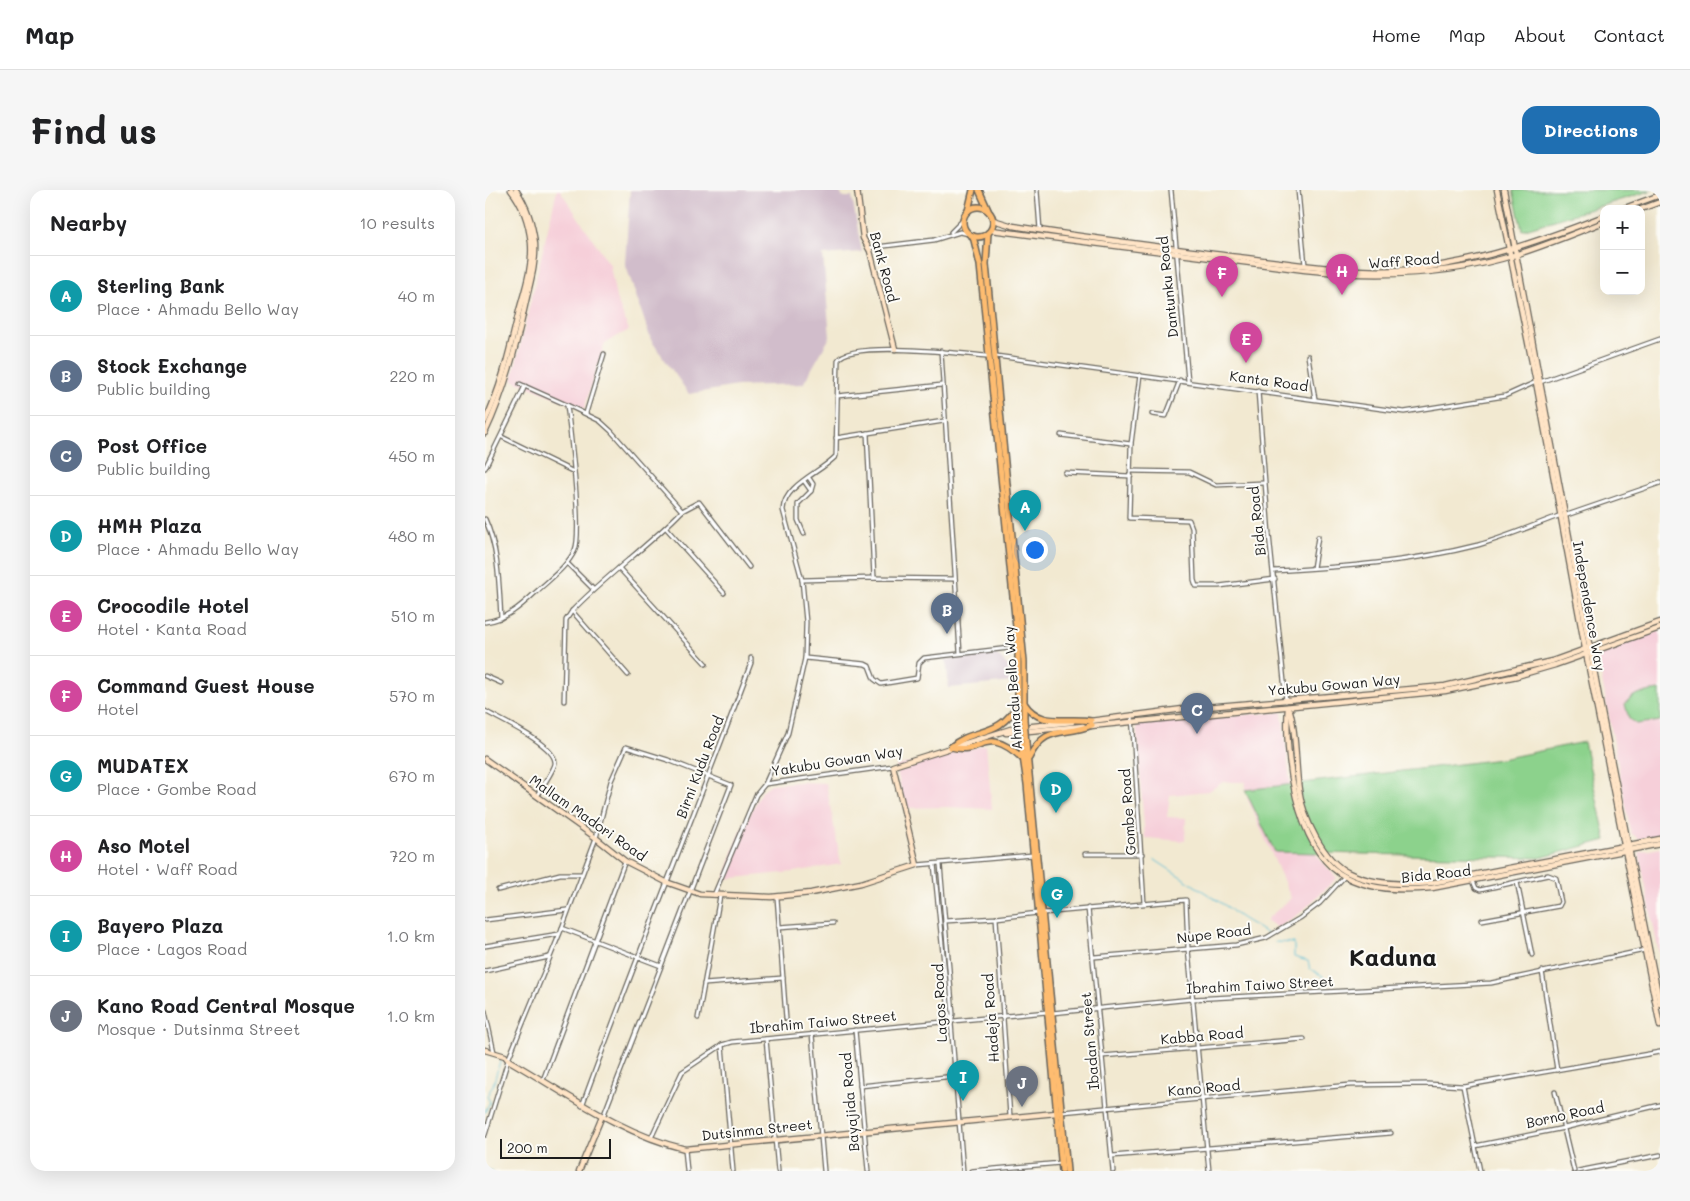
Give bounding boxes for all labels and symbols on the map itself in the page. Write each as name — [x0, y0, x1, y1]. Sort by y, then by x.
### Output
street label: Bank Road — [866, 230, 903, 304]
street label: Dantunku Road — [1153, 235, 1182, 339]
street label: Waff Road — [1368, 249, 1440, 272]
pin: H — [1326, 254, 1358, 295]
pin: F — [1206, 256, 1238, 297]
pin: E — [1230, 322, 1262, 363]
street label: Kanta Road — [1229, 366, 1310, 395]
street label: Bida Road — [1243, 485, 1270, 557]
pin: A — [1009, 490, 1041, 531]
your location — [1022, 537, 1048, 563]
street label: Independence Way — [1569, 540, 1610, 672]
pin: B — [931, 593, 963, 634]
street label: Ahmadu Bello Way — [999, 626, 1026, 751]
street label: Yakubu Gowan Way — [1267, 669, 1401, 700]
pin: C — [1181, 693, 1213, 734]
street label: Birni Kudu Road — [671, 713, 728, 821]
street label: Yakubu Gowan Way — [770, 741, 904, 780]
street label: Gombe Road — [1115, 768, 1140, 856]
street label: Mallam Madori Road — [526, 770, 651, 865]
pin: D — [1040, 772, 1072, 813]
street label: Bida Road — [1400, 860, 1472, 887]
pin: G — [1041, 877, 1073, 918]
street label: Nupe Road — [1176, 920, 1252, 947]
district label: Kaduna — [1349, 941, 1437, 972]
street label: Lagos Road — [928, 963, 951, 1043]
street label: Ibrahim Taiwo Street — [1186, 971, 1334, 998]
street label: Hadeja Road — [978, 973, 1003, 1063]
street label: Ibadan Street — [1076, 991, 1103, 1091]
street label: Ibrahim Taiwo Street — [749, 1006, 897, 1037]
street label: Kabba Road — [1160, 1022, 1244, 1049]
street label: Bayajida Road — [836, 1052, 863, 1152]
pin: I — [947, 1060, 979, 1101]
pin: J — [1006, 1066, 1038, 1107]
street label: Kano Road — [1167, 1075, 1241, 1100]
street label: Borno Road — [1524, 1097, 1606, 1132]
street label: Dutsinma Street — [701, 1114, 813, 1145]
scale bar — [500, 1136, 611, 1159]

